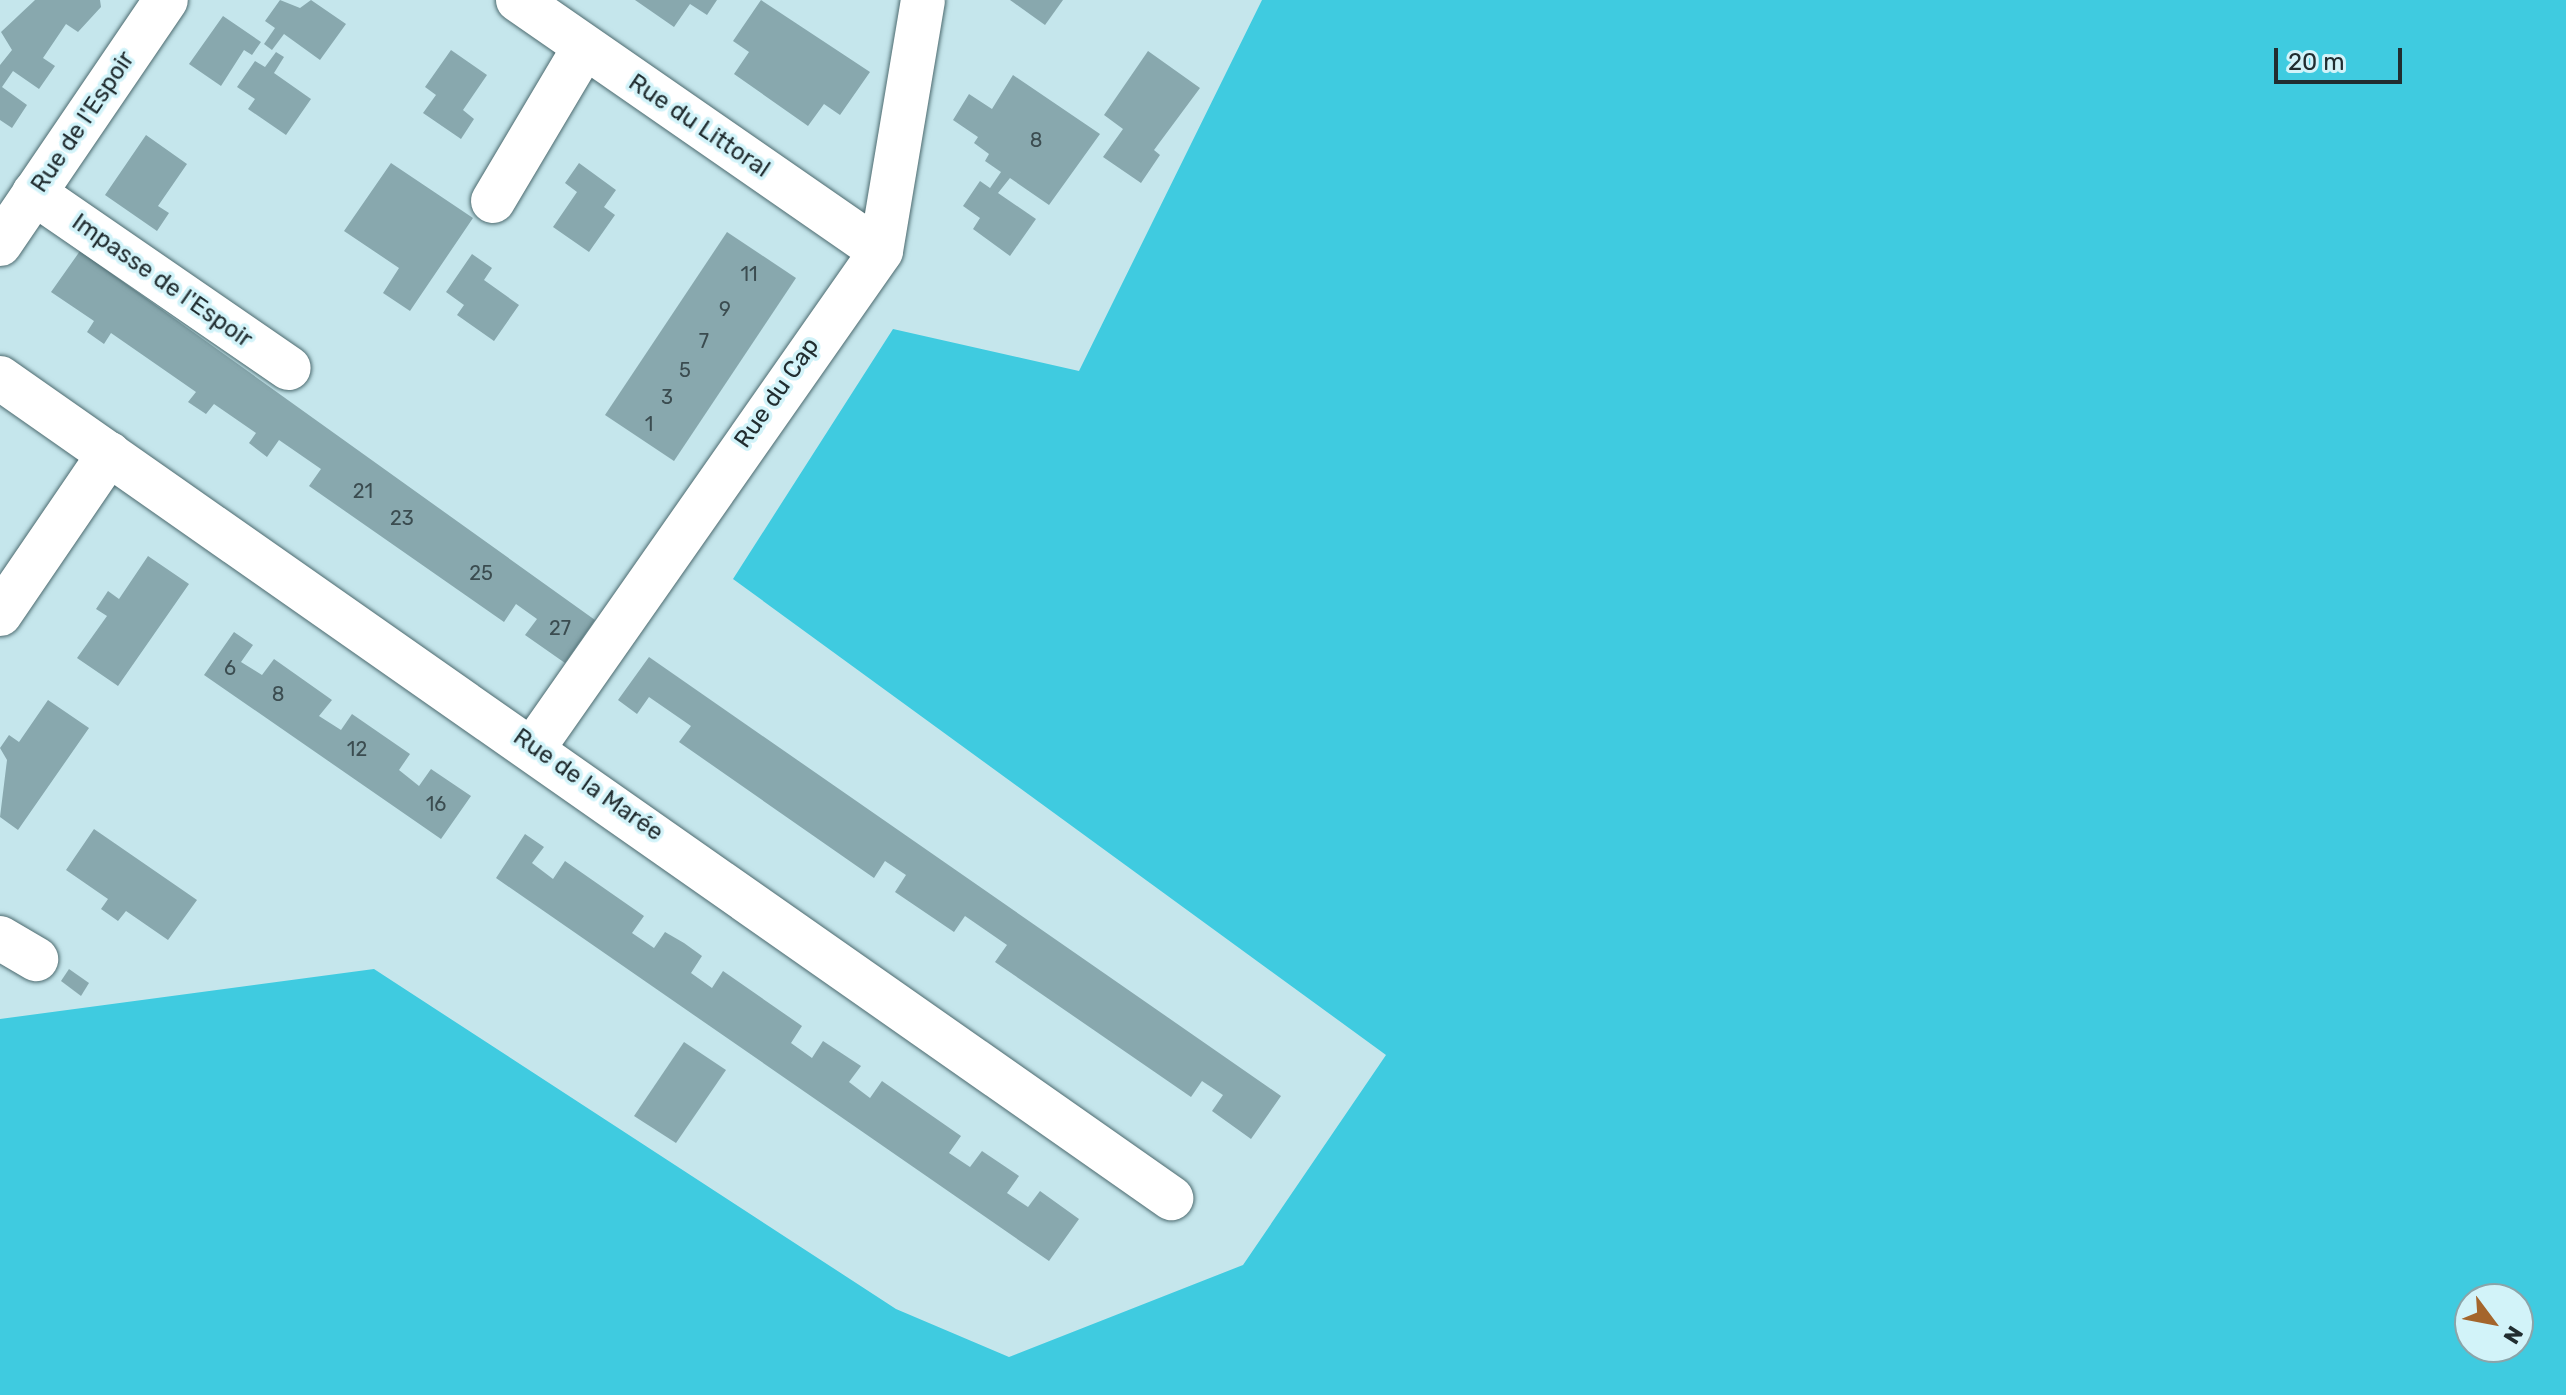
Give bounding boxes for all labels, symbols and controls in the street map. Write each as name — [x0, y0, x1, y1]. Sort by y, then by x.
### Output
scale bar — [2278, 32, 2406, 82]
street label: Rue de l'Espoir — [25, 46, 141, 198]
text: 20 m — [2288, 48, 2345, 76]
street label: Rue du Littoral — [623, 68, 775, 184]
house number: 8 — [1030, 128, 1042, 152]
street label: Impasse de l'Espoir — [66, 208, 258, 354]
house number: 11 — [740, 262, 758, 286]
house number: 9 — [719, 297, 731, 321]
house number: 7 — [699, 329, 709, 353]
street label: Rue du Cap — [729, 332, 825, 454]
house number: 5 — [679, 358, 691, 382]
house number: 3 — [661, 385, 673, 409]
house number: 1 — [645, 412, 653, 436]
house number: 21 — [353, 479, 373, 503]
house number: 23 — [390, 506, 414, 530]
house number: 25 — [469, 561, 493, 585]
house number: 27 — [549, 616, 571, 640]
house number: 6 — [224, 656, 236, 680]
house number: 8 — [272, 682, 284, 706]
street label: Rue de la Marée — [508, 723, 668, 847]
house number: 12 — [347, 737, 367, 761]
house number: 16 — [426, 792, 446, 816]
north arrow — [2454, 1283, 2534, 1363]
text: N — [2497, 1321, 2529, 1349]

